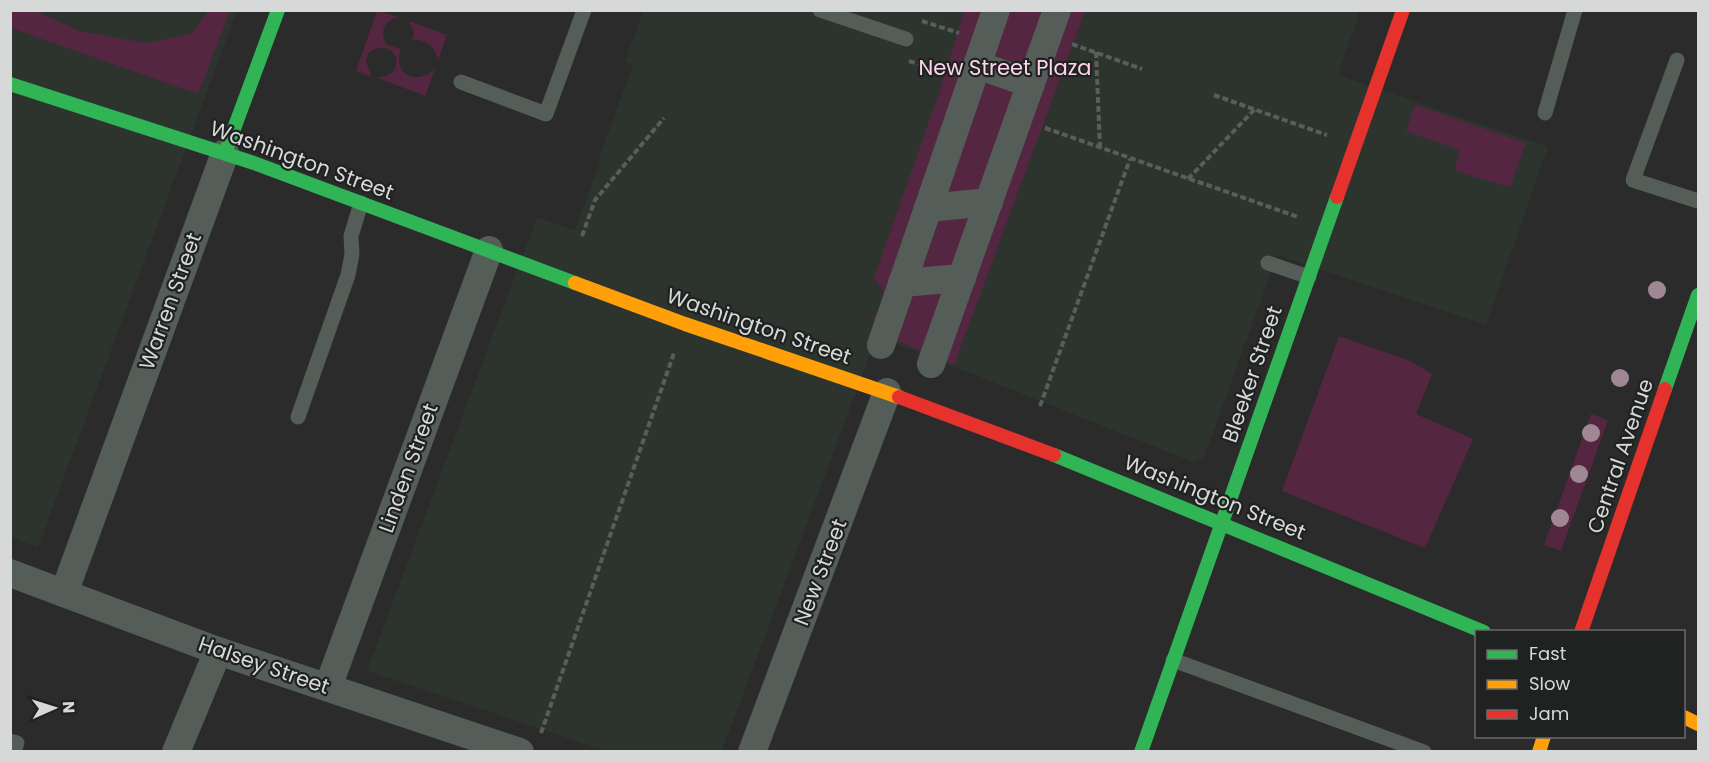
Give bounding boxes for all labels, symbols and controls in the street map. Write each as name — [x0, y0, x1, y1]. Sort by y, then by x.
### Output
park label: New Street Plaza — [919, 53, 1091, 82]
street label: Washington Street — [206, 113, 398, 207]
street label: Warren Street — [132, 228, 208, 374]
street label: Washington Street — [663, 281, 855, 371]
street label: Bleeker Street — [1215, 302, 1289, 446]
street label: Central Avenue — [1580, 375, 1660, 537]
street label: Linden Street — [371, 399, 445, 537]
street label: Washington Street — [1120, 447, 1310, 547]
street label: New Street — [786, 514, 854, 630]
street label: Halsey Street — [195, 629, 333, 701]
legend — [1475, 630, 1685, 738]
text: Fast — [1529, 641, 1566, 666]
text: Slow — [1529, 671, 1571, 696]
north arrow — [24, 678, 84, 738]
text: N — [57, 701, 80, 714]
text: Jam — [1529, 701, 1569, 726]

